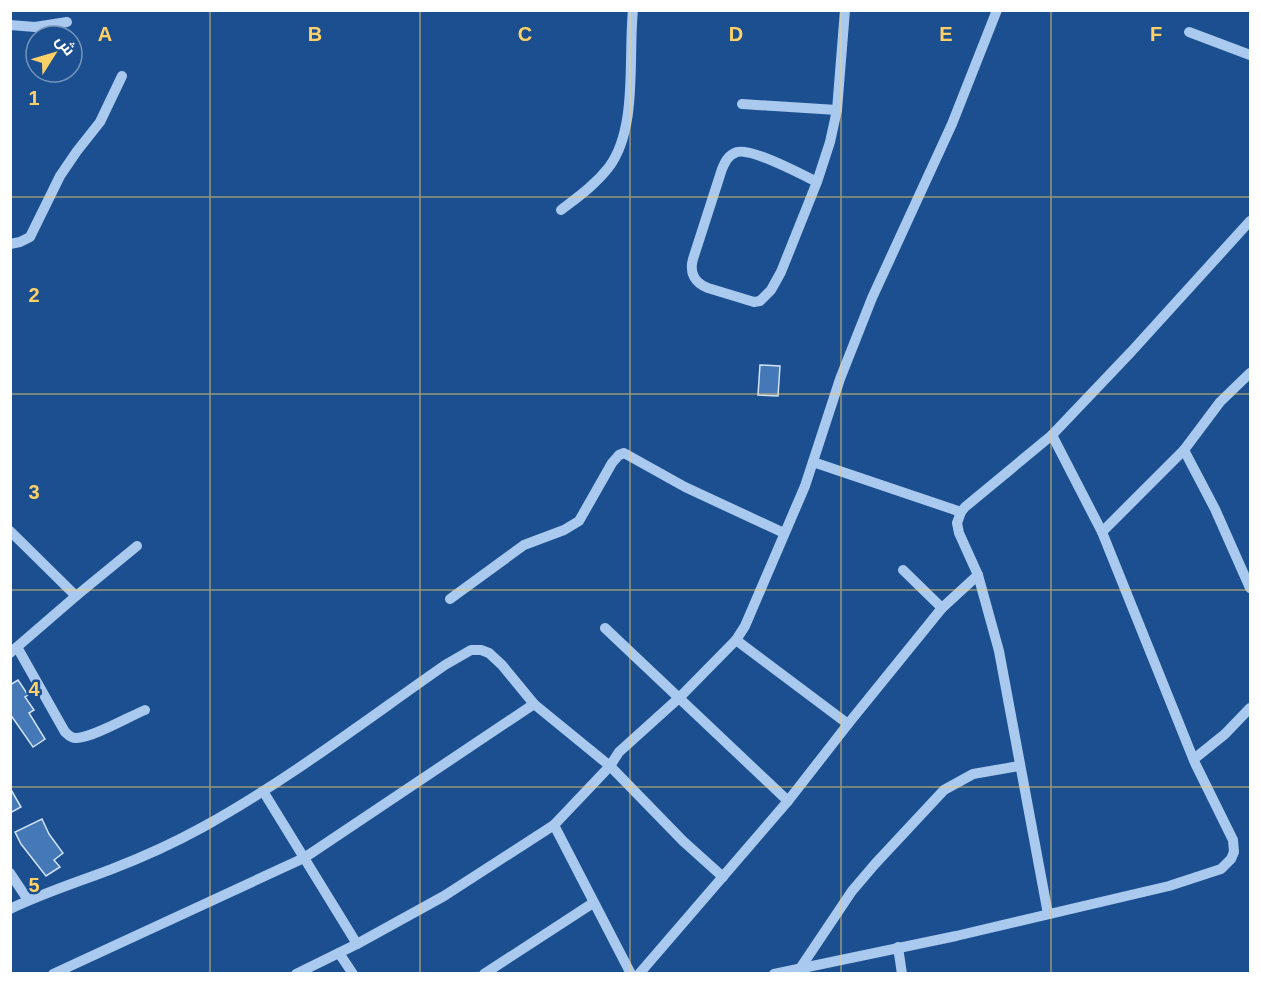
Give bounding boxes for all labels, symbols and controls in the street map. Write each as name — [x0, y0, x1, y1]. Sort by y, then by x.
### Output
text: A — [98, 23, 112, 45]
text: B — [308, 23, 322, 45]
text: C — [518, 23, 532, 45]
text: D — [729, 23, 743, 45]
text: E — [939, 23, 953, 45]
text: F — [1150, 23, 1162, 45]
north arrow — [24, 24, 84, 84]
text: ش — [52, 32, 79, 59]
text: 1 — [28, 87, 40, 109]
text: 2 — [28, 284, 40, 306]
text: 3 — [28, 481, 40, 503]
text: 4 — [28, 678, 40, 700]
text: 5 — [28, 874, 40, 896]

